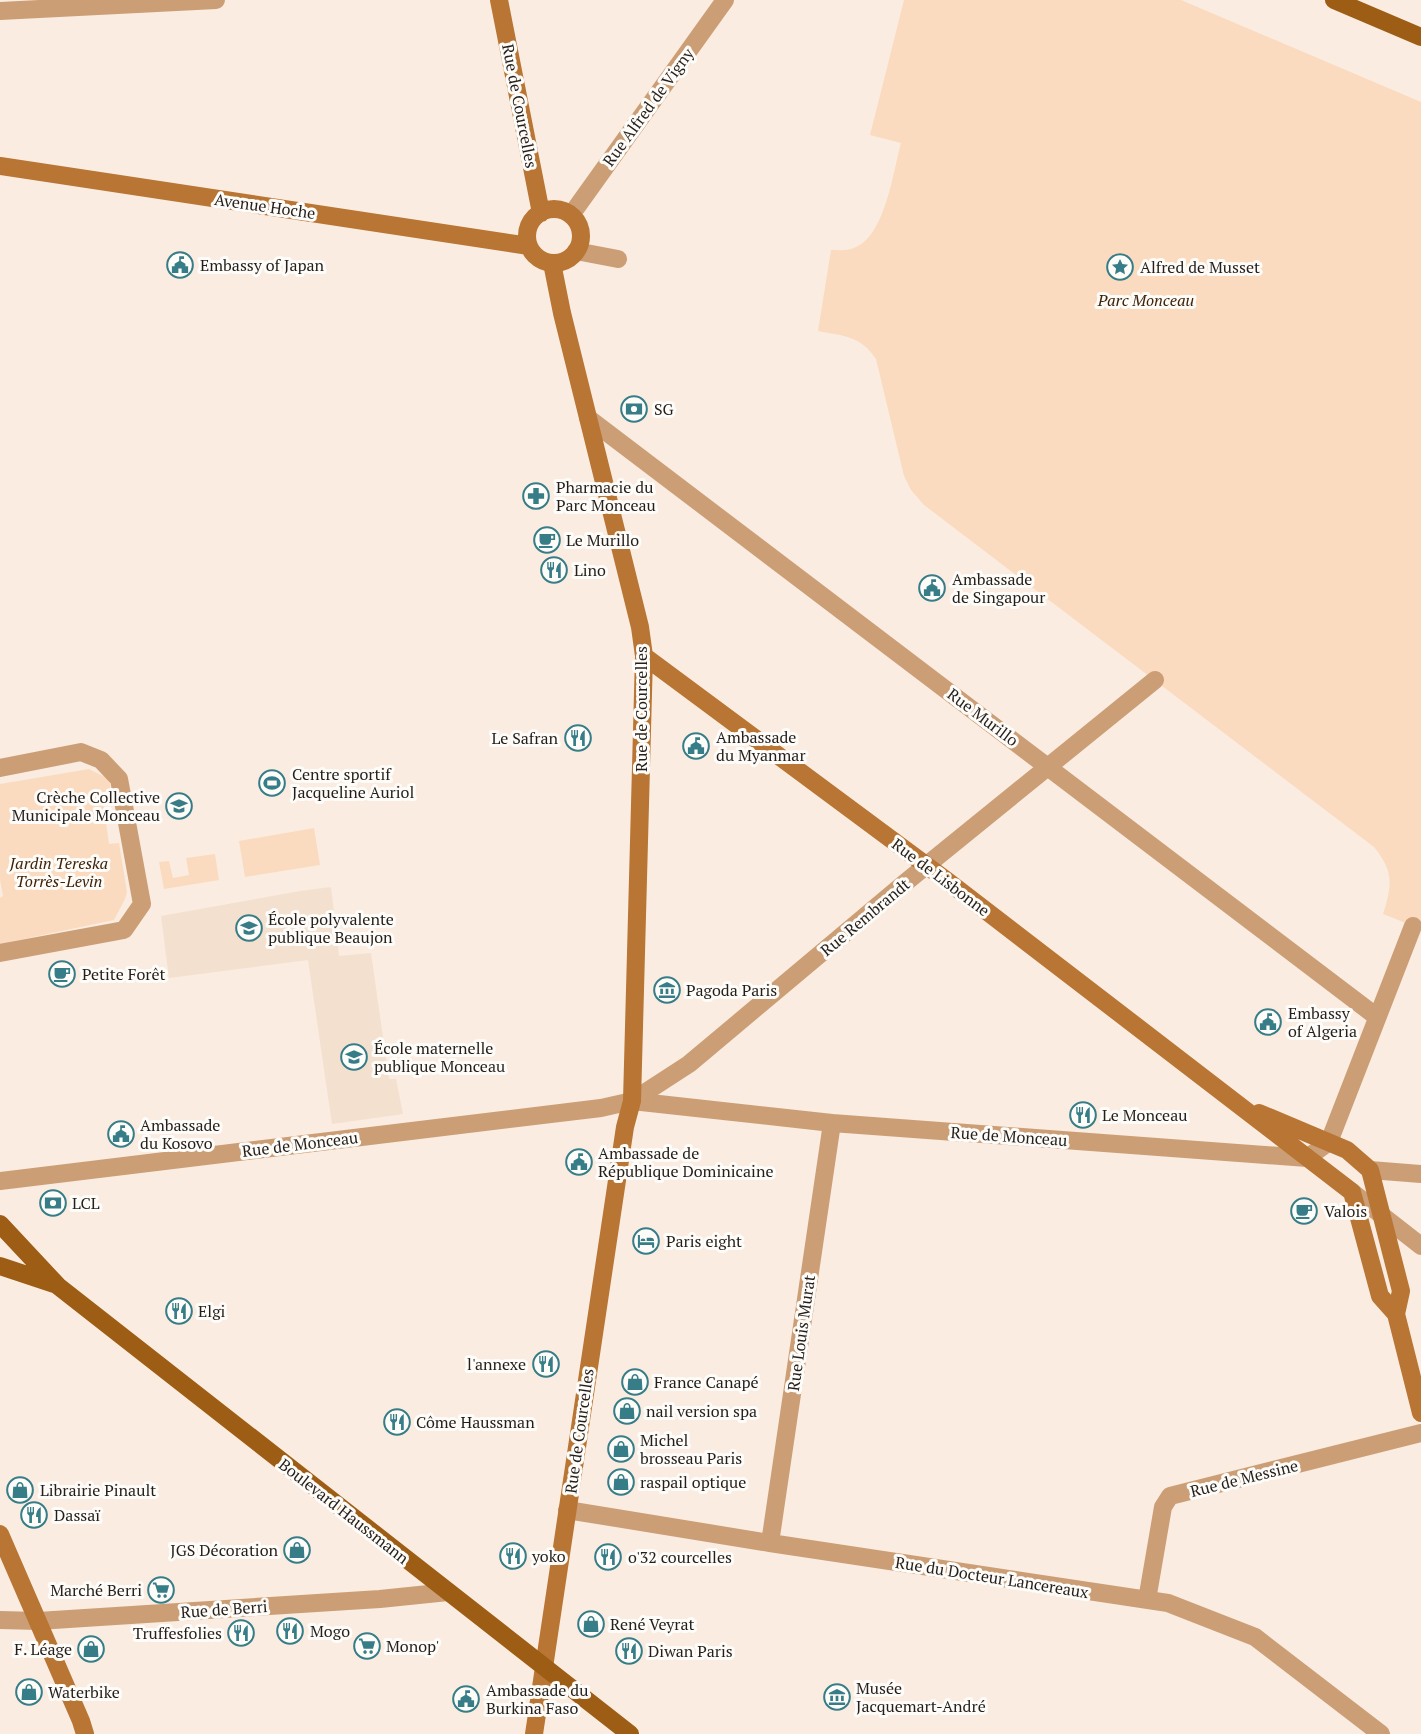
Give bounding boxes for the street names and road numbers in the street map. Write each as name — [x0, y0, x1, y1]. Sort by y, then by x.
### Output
street label: Rue de Courcelles — [497, 42, 543, 170]
street label: Rue Alfred de Vigny — [598, 43, 699, 171]
street label: Avenue Hoche — [213, 188, 317, 224]
street label: Rue de Courcelles — [630, 646, 652, 772]
street label: Rue Murillo — [943, 683, 1023, 751]
street label: Rue de Lisbonne — [888, 833, 994, 921]
street label: Rue Rembrandt — [816, 873, 914, 961]
street label: Rue de Monceau — [950, 1121, 1068, 1151]
street label: Rue de Monceau — [241, 1126, 359, 1162]
street label: Rue Louis Murat — [782, 1273, 820, 1392]
street label: Rue de Courcelles — [559, 1367, 599, 1495]
street label: Boulevard Haussmann — [274, 1453, 414, 1569]
street label: Rue de Messine — [1188, 1454, 1300, 1502]
street label: Rue du Docteur Lancereaux — [894, 1551, 1091, 1603]
street label: Rue de Berri — [180, 1595, 268, 1623]

